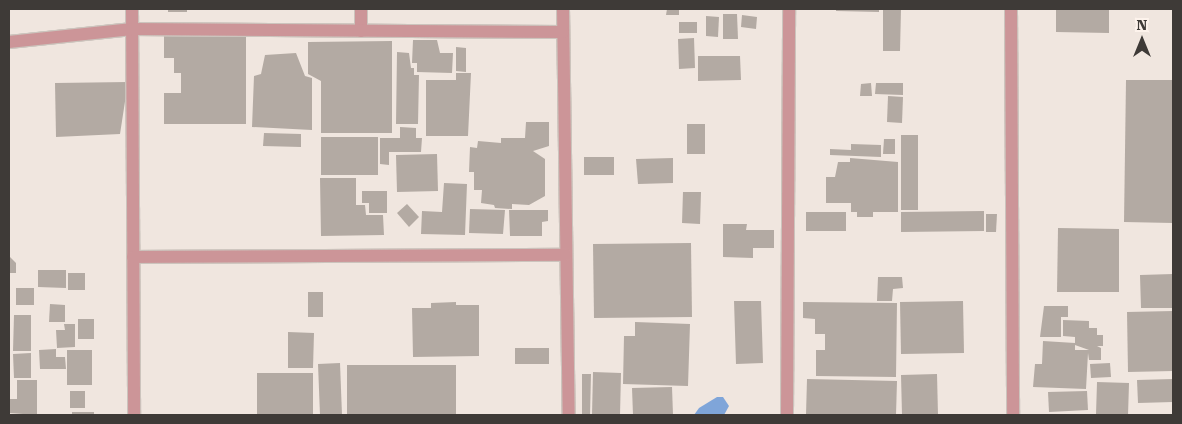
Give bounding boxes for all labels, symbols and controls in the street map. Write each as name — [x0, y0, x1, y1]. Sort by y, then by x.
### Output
north arrow — [1117, 15, 1167, 65]
text: N — [1137, 17, 1147, 33]

